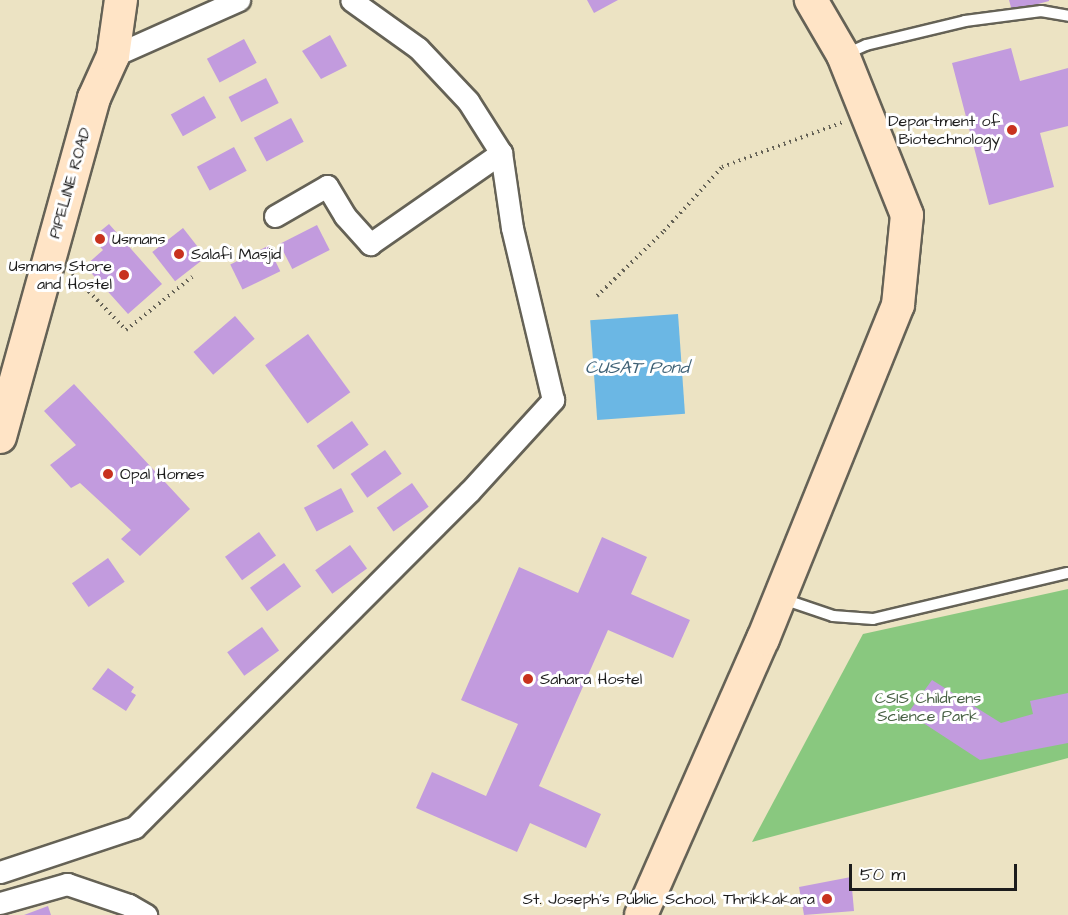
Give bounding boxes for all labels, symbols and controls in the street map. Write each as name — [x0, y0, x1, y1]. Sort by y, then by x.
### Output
place label: Department of Biotechnology — [888, 111, 1000, 149]
marker: Department of Biotechnology — [1005, 123, 1019, 137]
street label: PIPELINE ROAD — [45, 125, 95, 241]
place label: Usmans — [112, 229, 166, 249]
marker: Usmans — [93, 232, 107, 246]
place label: Salafi Masjid — [191, 244, 281, 264]
marker: Salafi Masjid — [172, 247, 186, 261]
place label: Usmans Store and Hostel — [9, 256, 112, 294]
marker: Usmans Store and Hostel — [117, 268, 131, 282]
water label: CUSAT Pond — [585, 357, 689, 379]
place label: Opal Homes — [120, 464, 205, 484]
marker: Opal Homes — [101, 467, 115, 481]
place label: Sahara Hostel — [540, 669, 642, 689]
marker: Sahara Hostel — [521, 672, 535, 686]
park label: CSIS Childrens Science Park — [875, 688, 981, 726]
scale bar — [852, 852, 1020, 890]
text: 50 m — [860, 862, 905, 887]
place label: St. Joseph's Public School, Thrikkakara — [523, 889, 815, 909]
marker: St. Joseph's Public School, Thrikkakara — [820, 892, 834, 906]

